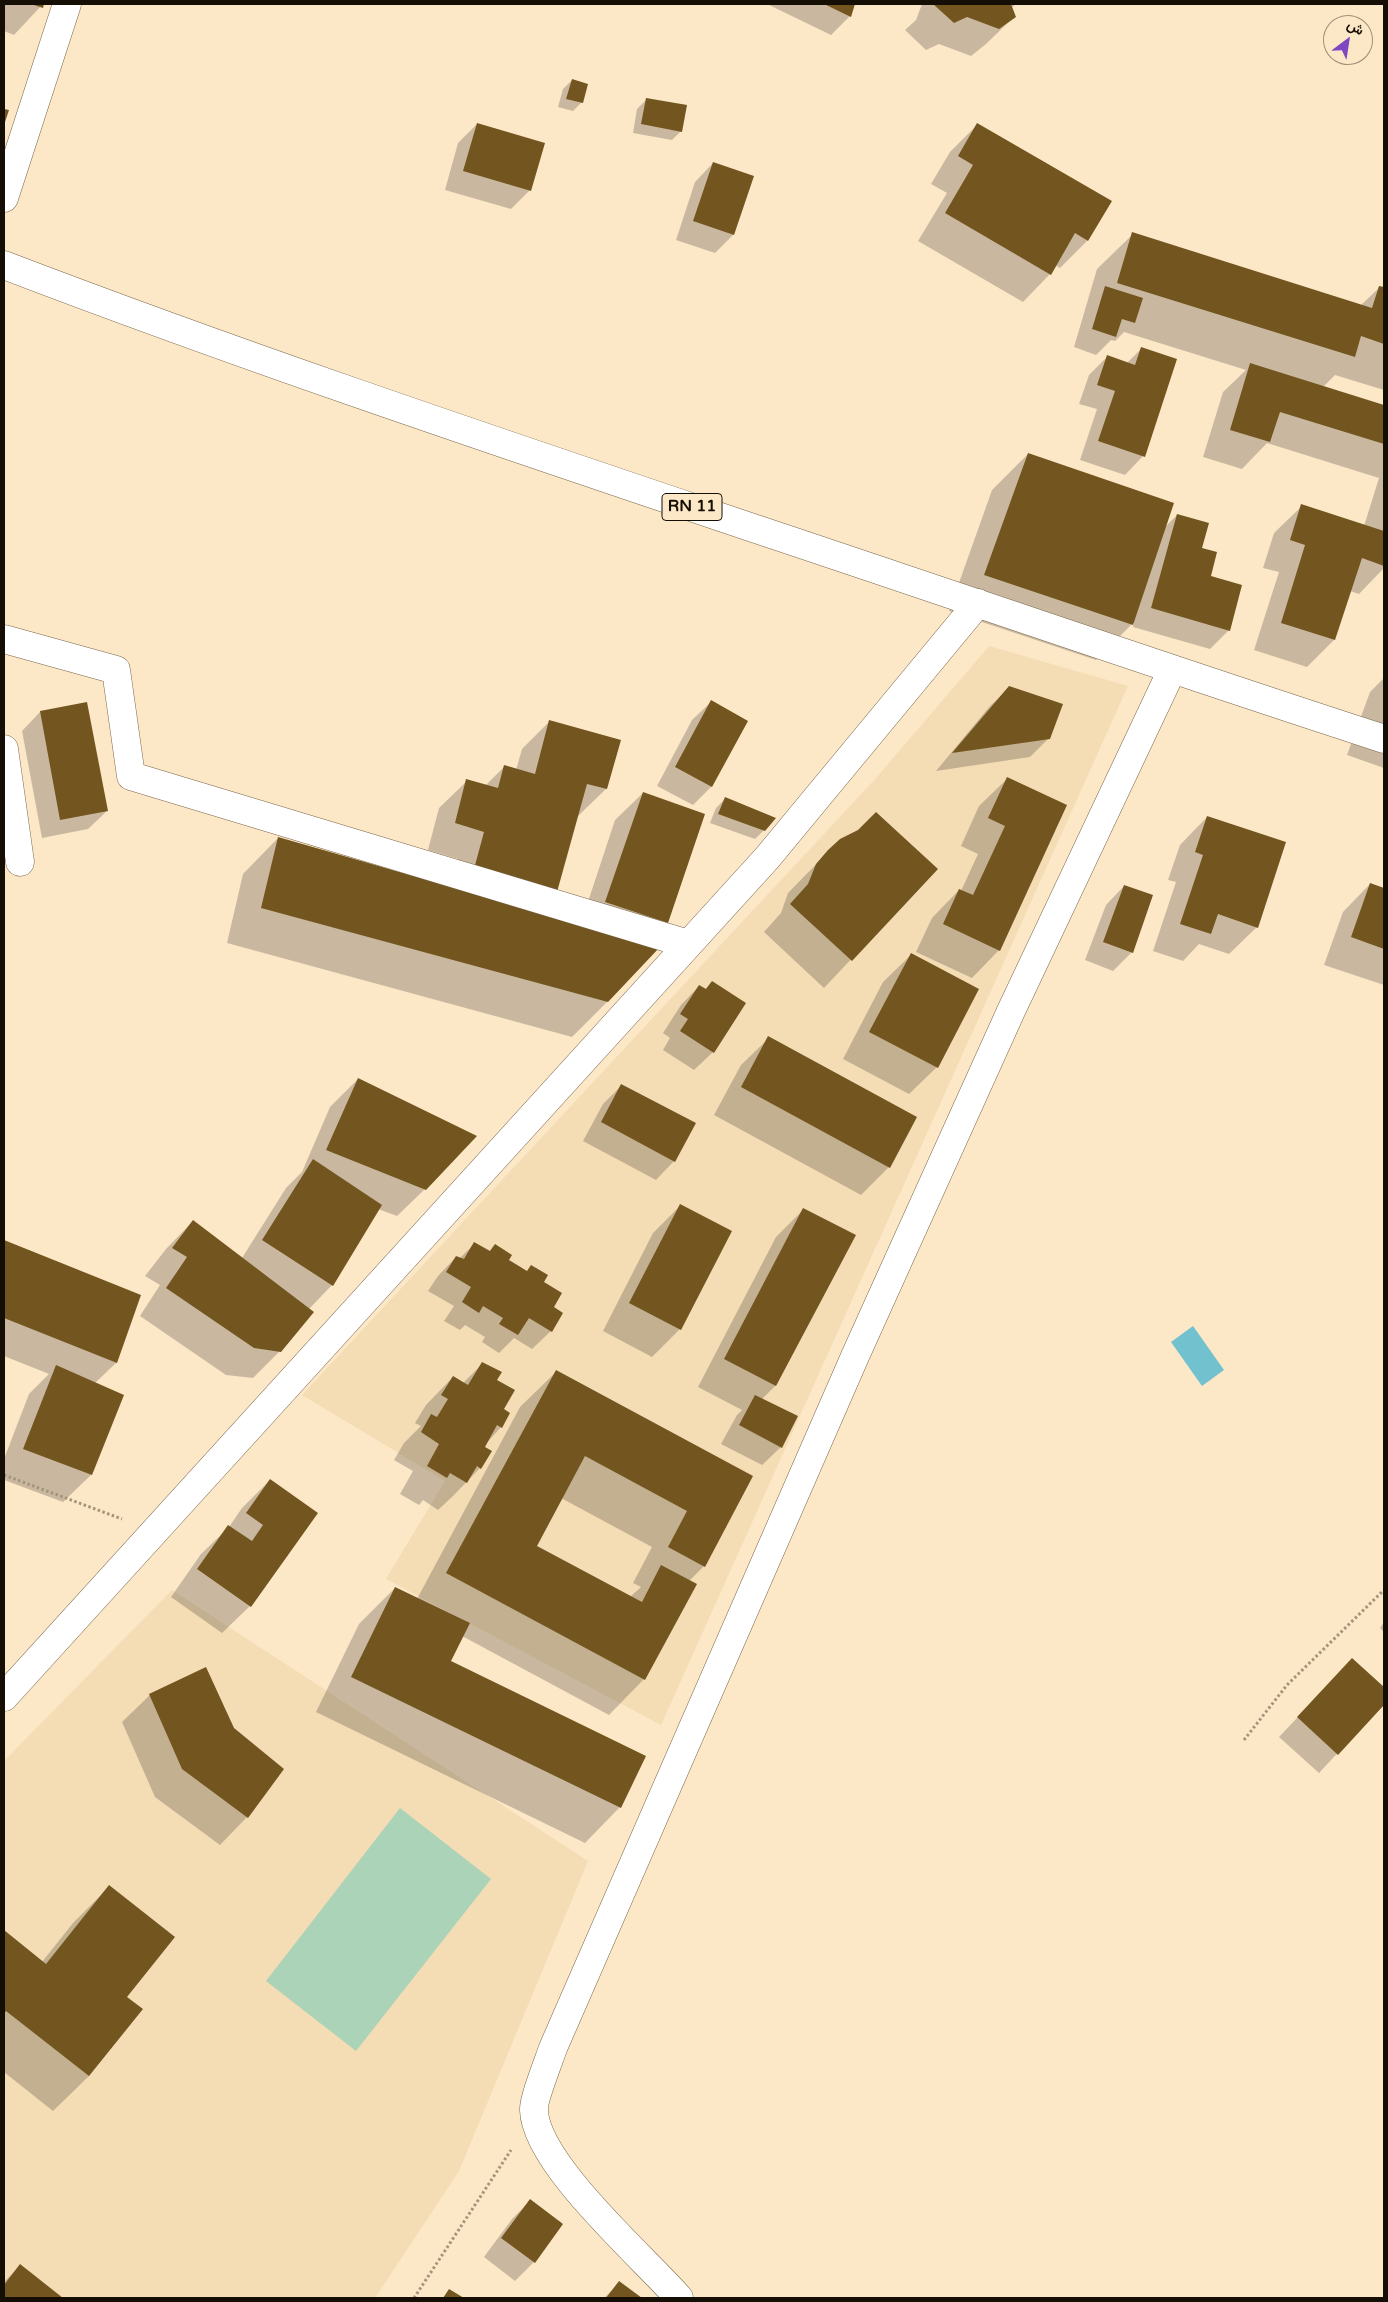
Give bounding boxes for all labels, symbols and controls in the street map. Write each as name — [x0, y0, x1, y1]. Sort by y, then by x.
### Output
north arrow — [1323, 15, 1373, 65]
text: ش — [1344, 16, 1367, 39]
road number: RN 11 — [662, 494, 722, 520]

